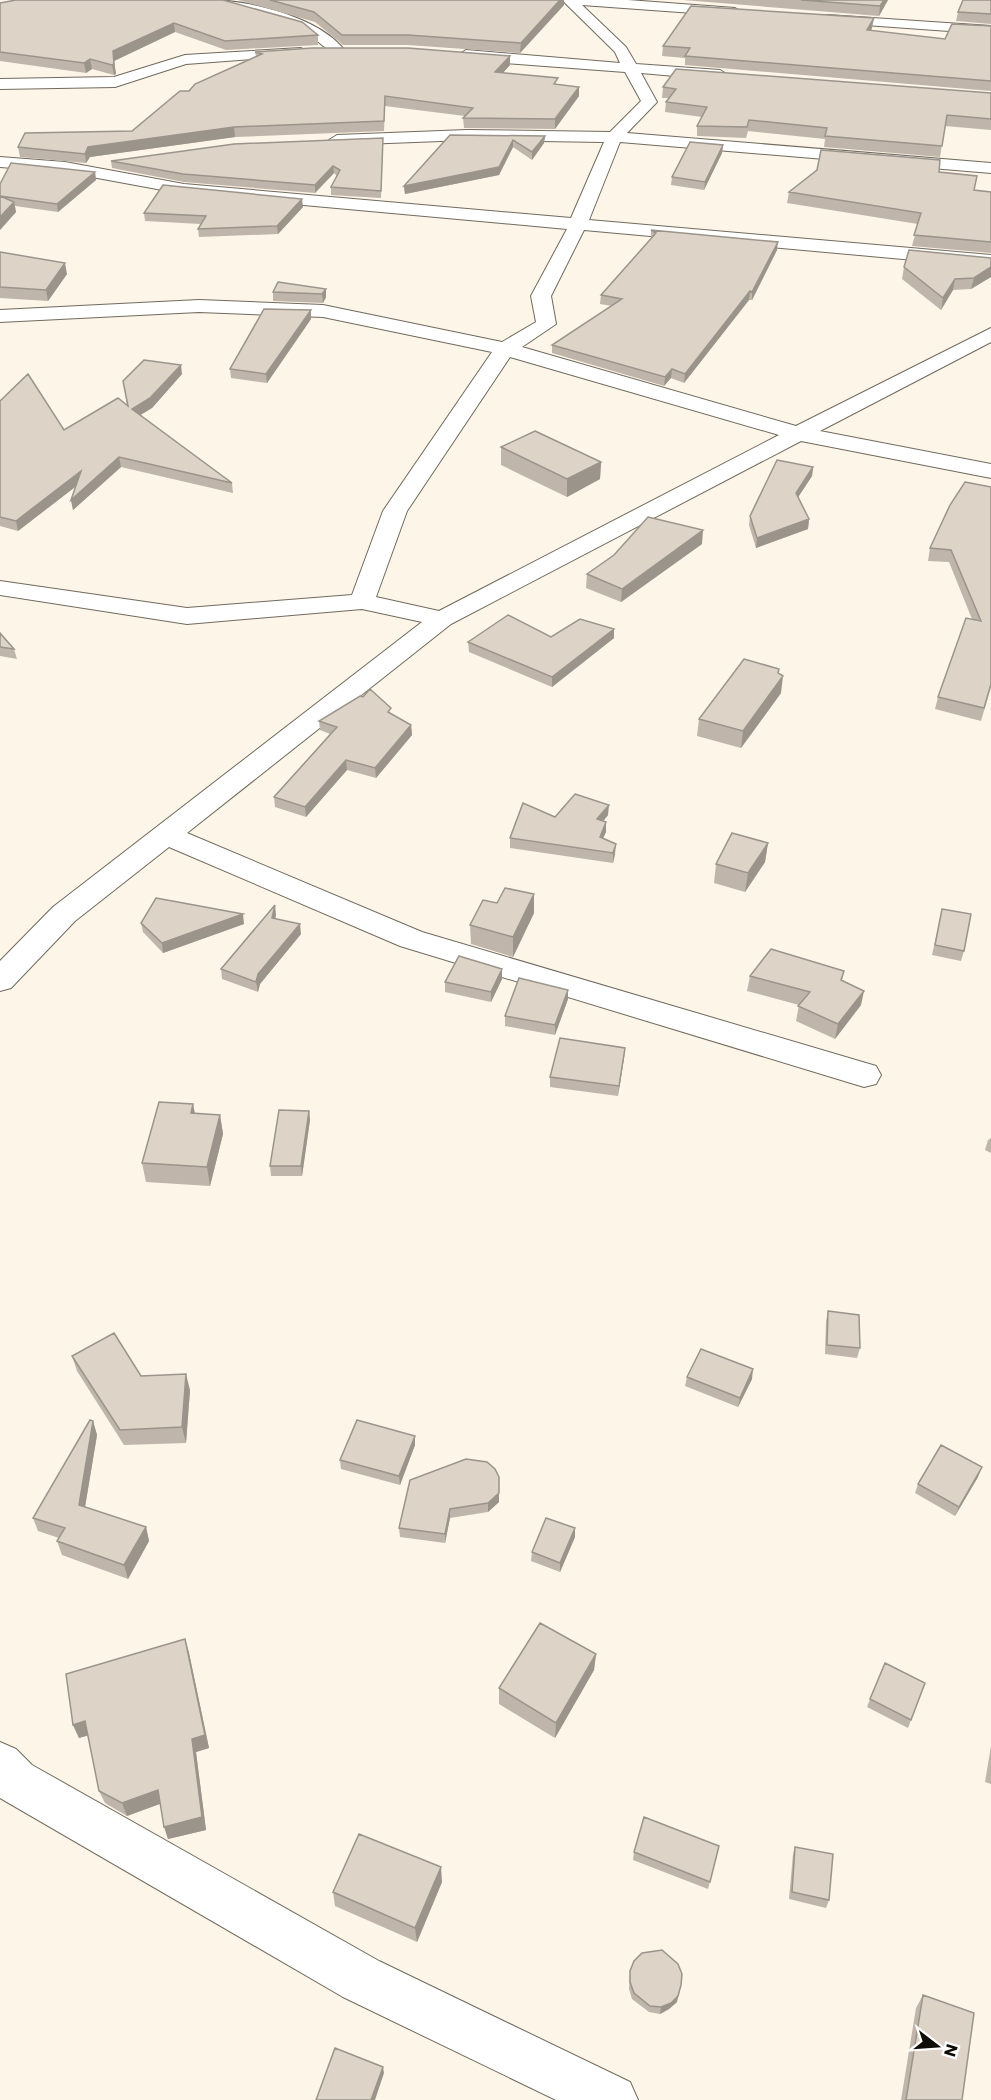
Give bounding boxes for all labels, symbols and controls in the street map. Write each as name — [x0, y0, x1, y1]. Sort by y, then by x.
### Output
north arrow — [907, 2016, 967, 2076]
text: N — [938, 2041, 964, 2059]

